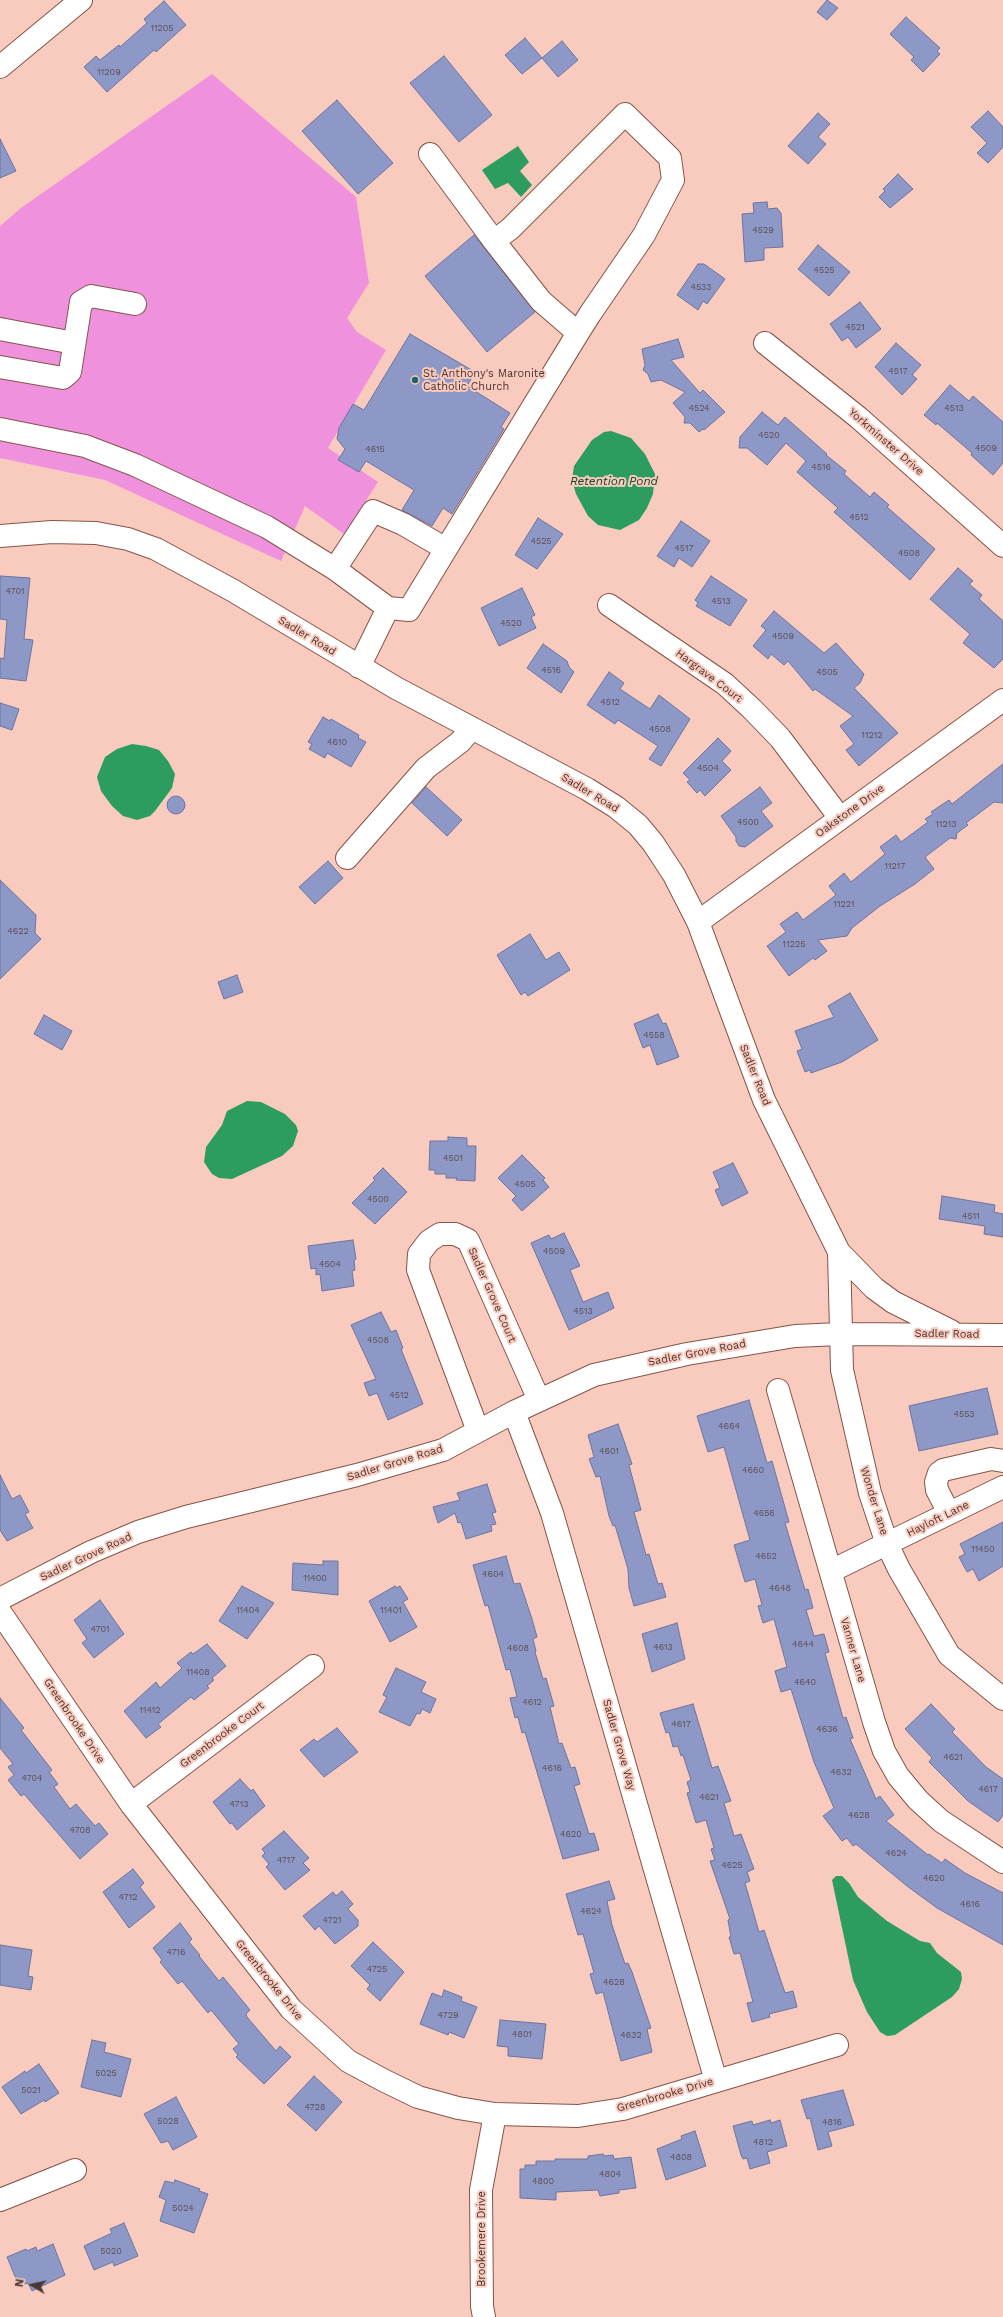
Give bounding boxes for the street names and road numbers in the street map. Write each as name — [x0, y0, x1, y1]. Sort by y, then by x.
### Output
street label: Yorkminster Drive — [846, 406, 926, 478]
street label: Sadler Road — [276, 614, 338, 658]
street label: Hargrave Court — [673, 647, 745, 705]
street label: Sadler Road — [559, 771, 621, 815]
street label: Oakstone Drive — [813, 782, 887, 840]
street label: Sadler Road — [737, 1042, 773, 1108]
street label: Sadler Grove Court — [465, 1246, 519, 1344]
street label: Sadler Road — [914, 1327, 980, 1341]
street label: Sadler Grove Road — [647, 1337, 747, 1369]
street label: Sadler Grove Road — [345, 1442, 445, 1484]
street label: Wonder Lane — [857, 1465, 891, 1537]
street label: Hayloft Lane — [905, 1498, 971, 1540]
street label: Sadler Grove Road — [38, 1530, 134, 1584]
street label: Vanner Lane — [837, 1616, 869, 1684]
street label: Greenbrooke Drive — [41, 1676, 107, 1766]
street label: Sadler Grove Way — [600, 1698, 638, 1792]
street label: Greenbrooke Court — [177, 1699, 267, 1771]
street label: Greenbrooke Drive — [233, 1937, 305, 2023]
street label: Greenbrooke Drive — [615, 2075, 715, 2115]
street label: Brookemere Drive — [475, 2191, 489, 2287]

